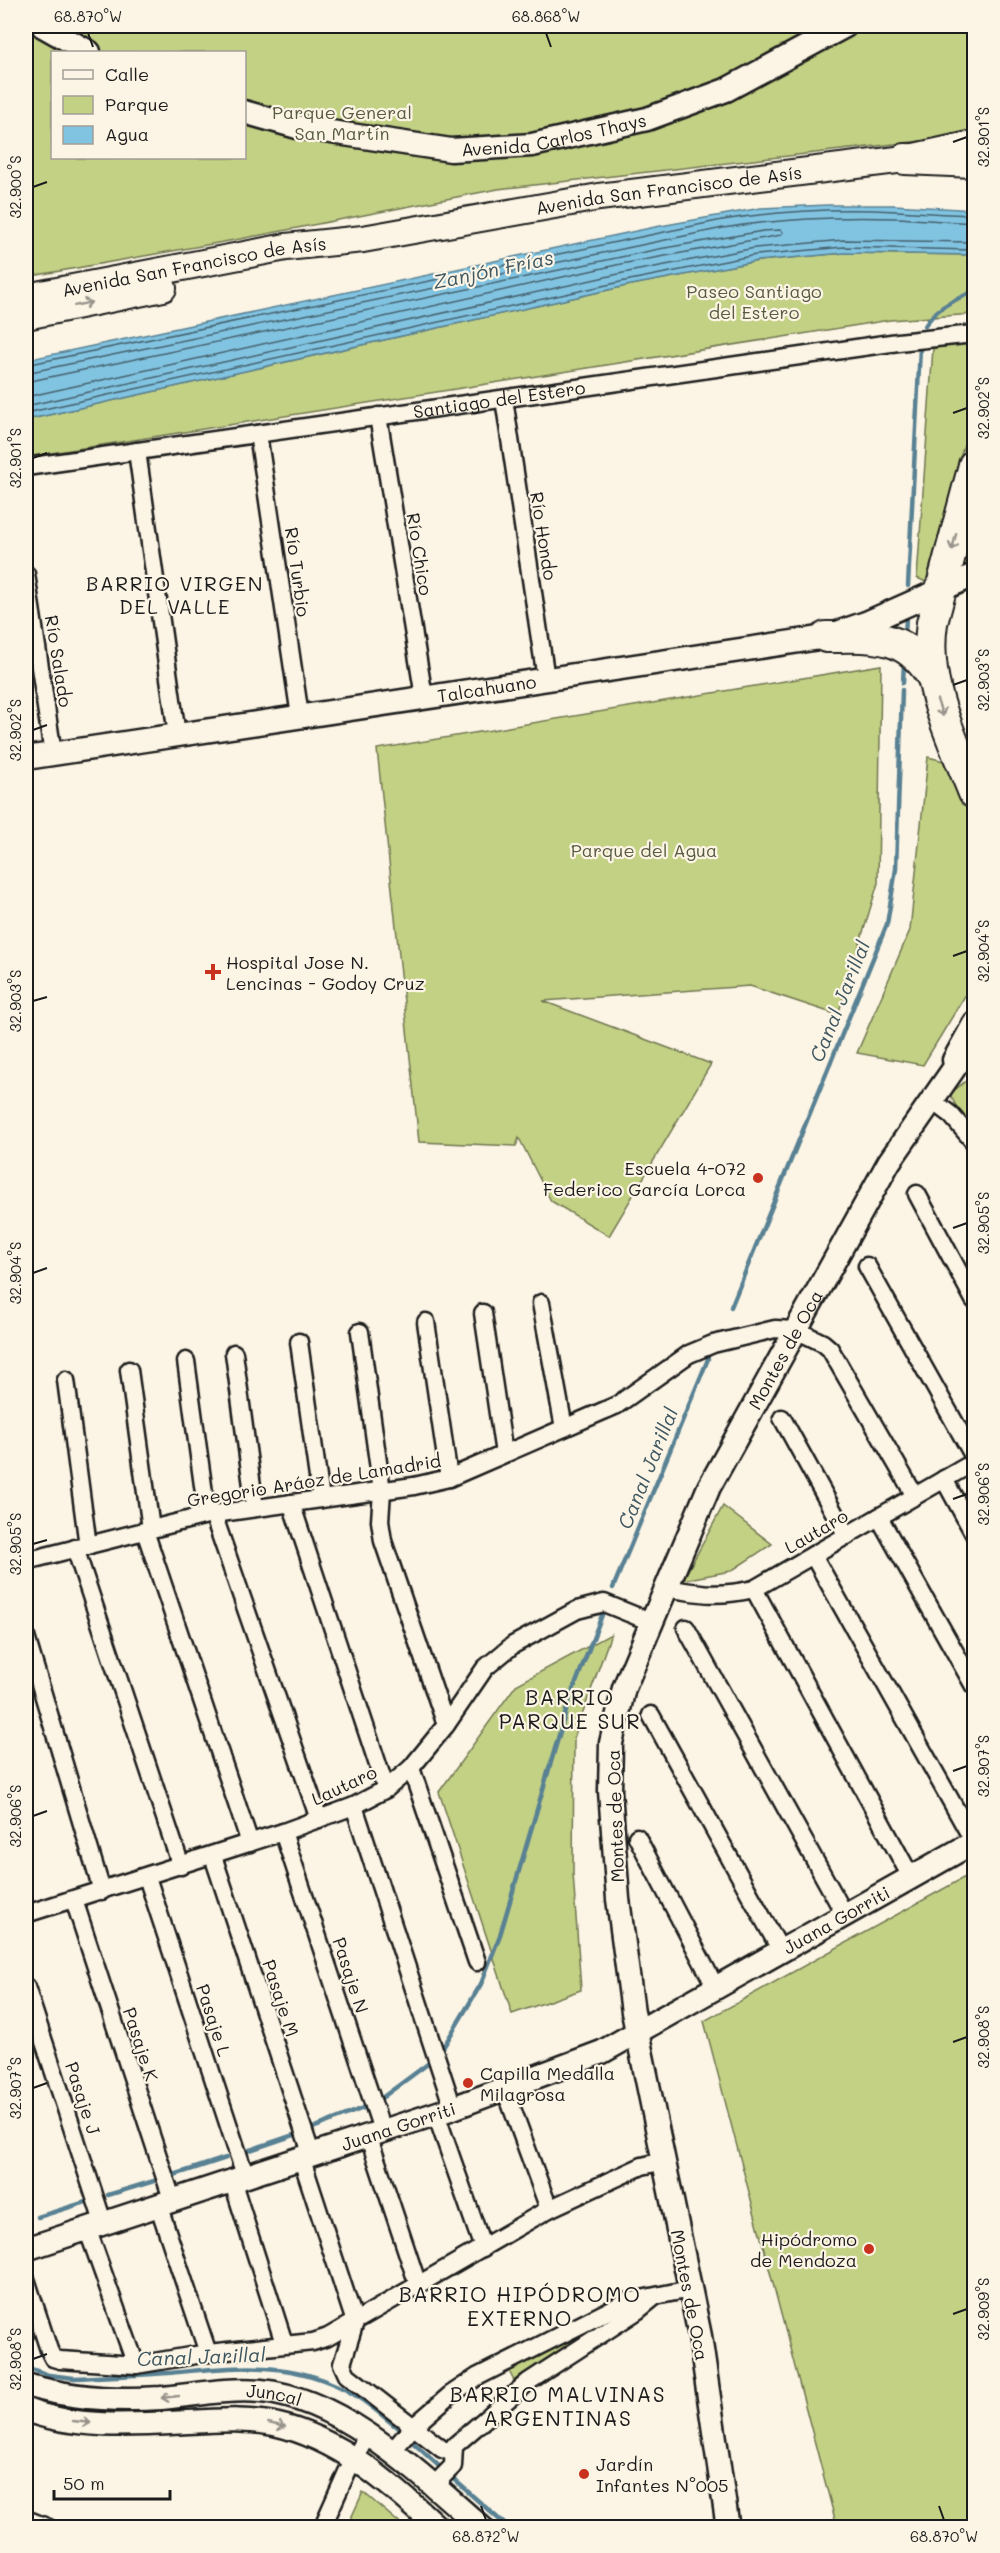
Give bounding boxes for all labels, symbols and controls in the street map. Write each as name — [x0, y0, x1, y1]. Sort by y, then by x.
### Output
text: 68.870°W — [54, 6, 122, 26]
text: 68.868°W — [512, 6, 580, 26]
legend — [51, 51, 246, 159]
text: Calle — [105, 62, 149, 86]
text: Parque — [105, 92, 169, 116]
park label: Parque General San Martín — [272, 100, 412, 145]
text: 32.901°S — [973, 107, 993, 167]
street label: Avenida Carlos Thays — [461, 108, 649, 161]
text: Agua — [105, 122, 149, 146]
text: 32.900°S — [5, 155, 25, 219]
street label: Avenida San Francisco de Asís — [534, 160, 803, 220]
street label: Avenida San Francisco de Asís — [60, 231, 328, 302]
water label: Zanjón Frías — [430, 244, 556, 294]
park label: Paseo Santiago del Estero — [686, 279, 822, 324]
one-way arrow — [73, 298, 92, 309]
street label: Santiago del Estero — [412, 375, 587, 423]
text: 32.902°S — [973, 377, 993, 439]
text: 32.901°S — [5, 428, 25, 488]
street label: Río Hondo — [525, 490, 563, 582]
street label: Río Chico — [402, 511, 438, 597]
street label: Río Turbio — [280, 526, 316, 619]
one-way arrow — [947, 532, 959, 551]
district label: BARRIO VIRGEN DEL VALLE — [86, 570, 264, 619]
street label: Río Salado — [40, 613, 78, 709]
text: 32.903°S — [973, 649, 993, 711]
street label: Talcahuano — [436, 669, 538, 708]
one-way arrow — [935, 698, 946, 716]
text: 32.902°S — [5, 699, 25, 761]
park label: Parque del Agua — [571, 838, 717, 862]
text: 32.904°S — [973, 920, 993, 982]
water label: Canal Jarillal — [803, 936, 875, 1066]
place label: Hospital Jose N. Lencinas - Godoy Cruz — [226, 950, 425, 995]
marker: Hospital Jose N. Lencinas - Godoy Cruz — [204, 963, 222, 981]
text: 32.903°S — [5, 970, 25, 1032]
place label: Escuela 4-072 Federico García Lorca — [543, 1156, 746, 1201]
marker: Escuela 4-072 Federico García Lorca — [751, 1171, 765, 1185]
text: 32.905°S — [973, 1192, 993, 1254]
text: 32.904°S — [5, 1242, 25, 1304]
street label: Montes de Oca — [742, 1286, 828, 1414]
water label: Canal Jarillal — [611, 1403, 683, 1533]
street label: Gregorio Aráoz de Lamadrid — [185, 1448, 443, 1512]
text: 32.906°S — [973, 1463, 993, 1526]
street label: Lautaro — [780, 1503, 852, 1559]
text: 32.905°S — [5, 1513, 25, 1575]
district label: BARRIO PARQUE SUR — [499, 1683, 641, 1734]
text: 32.907°S — [973, 1735, 993, 1797]
street label: Montes de Oca — [601, 1749, 629, 1883]
street label: Lautaro — [307, 1759, 381, 1811]
text: 32.906°S — [5, 1785, 25, 1848]
street label: Juana Gorriti — [779, 1880, 894, 1959]
street label: Pasaje N — [327, 1934, 375, 2016]
street label: Pasaje M — [257, 1956, 305, 2040]
street label: Pasaje L — [191, 1981, 237, 2060]
street label: Pasaje K — [118, 2004, 164, 2084]
text: 32.908°S — [973, 2005, 993, 2069]
text: 32.907°S — [5, 2057, 25, 2119]
street label: Pasaje J — [60, 2059, 106, 2137]
place label: Capilla Medalla Milagrosa — [480, 2061, 615, 2106]
marker: Capilla Medalla Milagrosa — [461, 2076, 475, 2090]
street label: Juana Gorriti — [338, 2096, 459, 2156]
street label: Montes de Oca — [666, 2227, 714, 2363]
place label: Hipódromo de Mendoza — [750, 2227, 857, 2272]
marker: Hipódromo de Mendoza — [862, 2242, 876, 2256]
text: 32.909°S — [973, 2278, 993, 2340]
district label: BARRIO HIPÓDROMO EXTERNO — [399, 2280, 641, 2331]
text: 32.908°S — [5, 2327, 25, 2391]
water label: Canal Jarillal — [136, 2341, 266, 2371]
street label: Juncal — [246, 2378, 305, 2411]
district label: BARRIO MALVINAS ARGENTINAS — [450, 2380, 666, 2431]
one-way arrow — [161, 2392, 181, 2403]
one-way arrow — [72, 2417, 92, 2428]
one-way arrow — [267, 2420, 286, 2432]
place label: Jardín Infantes N°005 — [596, 2452, 729, 2497]
scale bar — [54, 2463, 170, 2501]
marker: Jardín Infantes N°005 — [577, 2467, 591, 2481]
text: 50 m — [63, 2471, 105, 2495]
text: 68.872°W — [452, 2526, 520, 2546]
text: 68.870°W — [910, 2526, 978, 2546]

